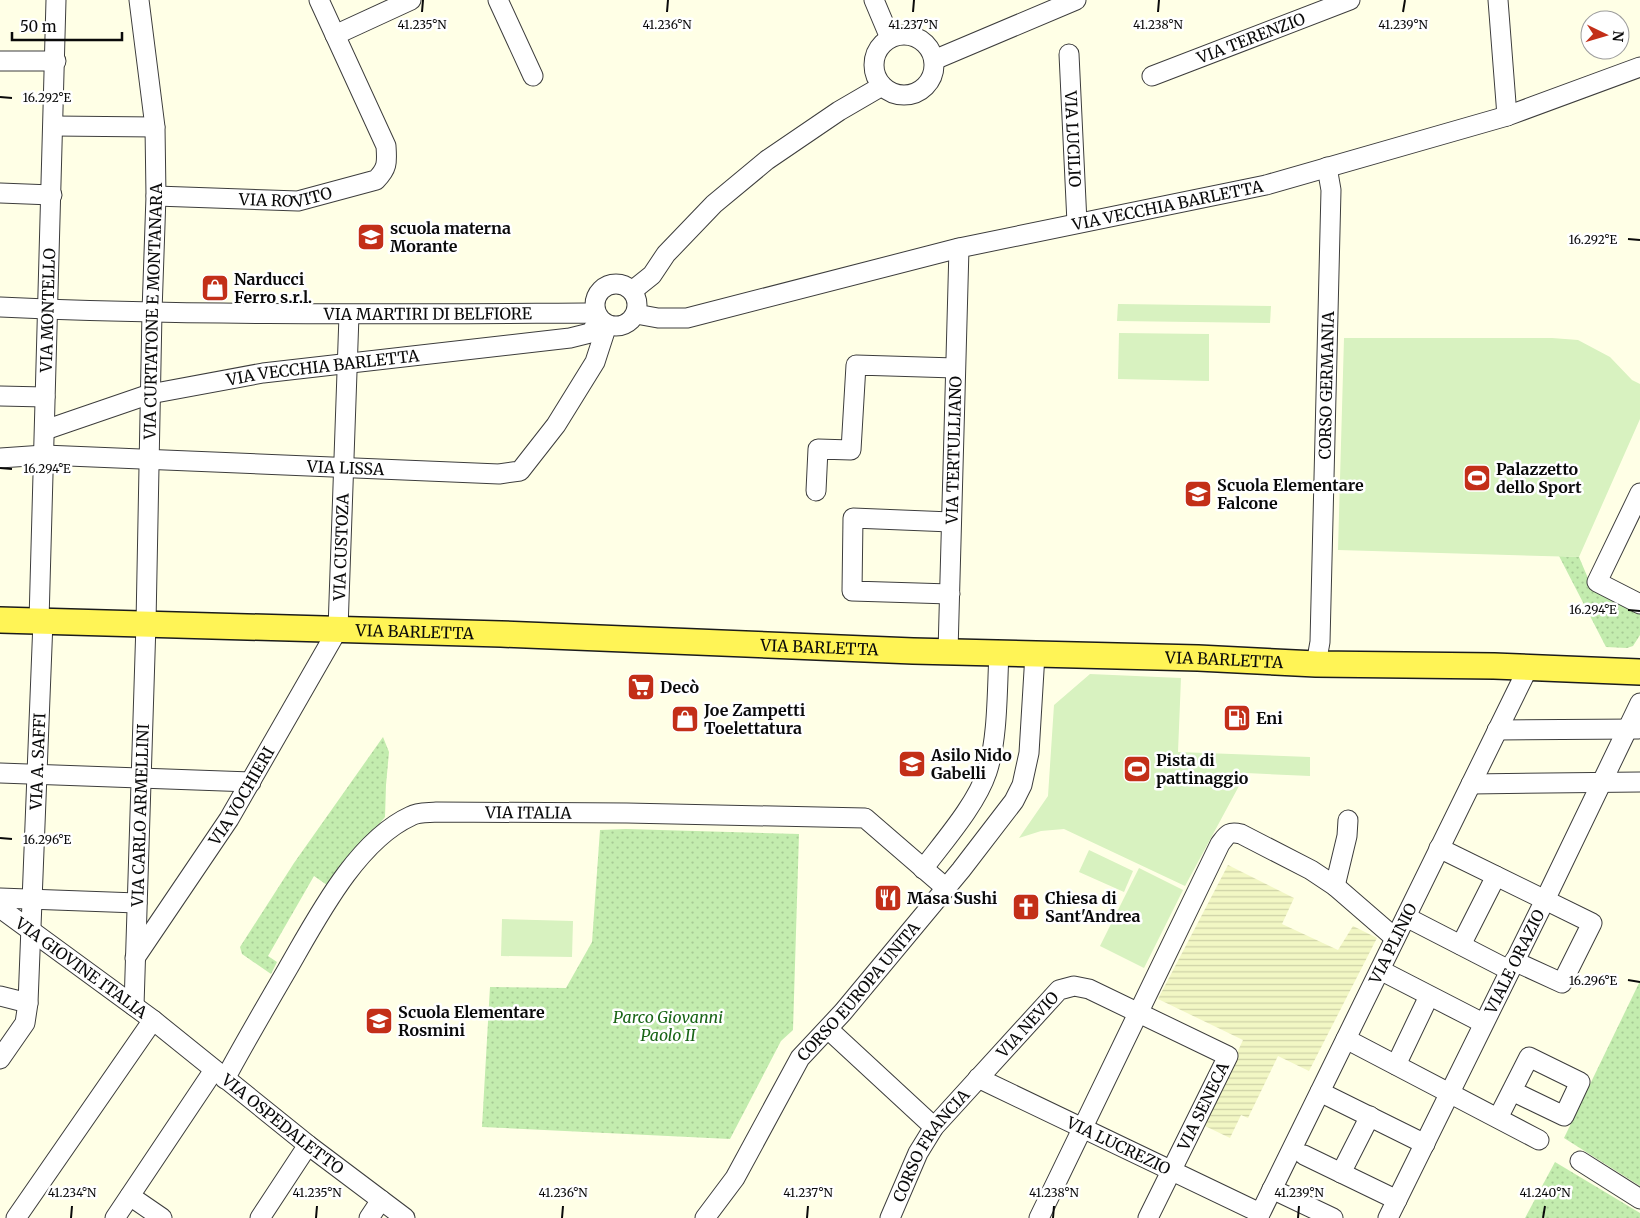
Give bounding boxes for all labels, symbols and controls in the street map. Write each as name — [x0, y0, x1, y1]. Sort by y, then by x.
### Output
street label: VIA TERENZIO — [1193, 8, 1308, 68]
scale bar — [12, 10, 122, 42]
north arrow — [1580, 10, 1630, 60]
text: 50 m — [20, 17, 57, 36]
text: 41.235°N — [398, 17, 447, 32]
text: 41.236°N — [642, 17, 692, 32]
text: 41.237°N — [888, 17, 938, 32]
text: 41.238°N — [1133, 17, 1184, 32]
text: 41.239°N — [1378, 17, 1429, 32]
text: N — [1609, 30, 1627, 42]
street label: VIA LUCILIO — [1061, 89, 1085, 188]
text: 16.292°E — [23, 90, 72, 105]
street label: VIA VECCHIA BARLETTA — [1069, 176, 1265, 235]
street label: VIA CURTATONE E MONTANARA — [140, 182, 166, 441]
street label: VIA ROVITO — [238, 182, 335, 212]
place label: scuola materna Morante — [390, 218, 511, 256]
school or university icon: scuola materna Morante — [356, 222, 386, 252]
text: 16.292°E — [1569, 232, 1618, 247]
street label: VIA MONTELLO — [36, 247, 59, 373]
place label: Narducci Ferro s.r.l. — [234, 269, 312, 307]
shop icon: Narducci Ferro s.r.l. — [200, 273, 230, 303]
street label: VIA MARTIRI DI BELFIORE — [323, 303, 533, 324]
street label: CORSO GERMANIA — [1314, 310, 1338, 460]
street label: VIA VECCHIA BARLETTA — [224, 345, 421, 390]
street label: VIA TERTULLIANO — [941, 375, 966, 525]
street label: VIA LISSA — [306, 456, 385, 479]
place label: Palazzetto dello Sport — [1496, 459, 1582, 497]
text: 16.294°E — [23, 461, 71, 476]
sports icon: Palazzetto dello Sport — [1462, 463, 1492, 493]
place label: Scuola Elementare Falcone — [1217, 475, 1364, 513]
school or university icon: Scuola Elementare Falcone — [1183, 479, 1213, 509]
street label: VIA CUSTOZA — [329, 492, 353, 602]
text: 16.294°E — [1569, 602, 1617, 617]
street label: VIA BARLETTA — [354, 620, 475, 643]
street label: VIA BARLETTA — [759, 635, 880, 660]
street label: VIA BARLETTA — [1164, 647, 1285, 672]
supermarket icon: Decò — [626, 672, 656, 702]
place label: Decò — [660, 677, 699, 697]
place label: Joe Zampetti Toelettatura — [703, 700, 806, 738]
fuel station icon: Eni — [1222, 703, 1252, 733]
shop icon: Joe Zampetti Toelettatura — [670, 704, 700, 734]
place label: Eni — [1256, 708, 1283, 728]
street label: VIA A. SAFFI — [26, 712, 49, 811]
street label: VIA CARLO ARMELLINI — [127, 723, 153, 908]
street label: VIA VOCHIERI — [204, 743, 278, 850]
place label: Asilo Nido Gabelli — [930, 745, 1012, 783]
school or university icon: Asilo Nido Gabelli — [897, 749, 927, 779]
place label: Pista di pattinaggio — [1156, 750, 1249, 788]
sports icon: Pista di pattinaggio — [1122, 754, 1152, 784]
street label: VIA ITALIA — [484, 802, 572, 823]
text: 16.296°E — [23, 832, 71, 847]
restaurant icon: Masa Sushi — [873, 883, 903, 913]
place label: Masa Sushi — [907, 888, 998, 908]
place label: Chiesa di Sant'Andrea — [1045, 888, 1140, 926]
church icon: Chiesa di Sant'Andrea — [1011, 892, 1041, 922]
street label: VIA PLINIO — [1364, 899, 1421, 988]
street label: VIALE ORAZIO — [1480, 906, 1549, 1018]
street label: VIA GIOVINE ITALIA — [11, 912, 152, 1023]
street label: CORSO EUROPA UNITA — [793, 917, 924, 1065]
text: 16.296°E — [1569, 973, 1617, 988]
street label: VIA NEVIO — [992, 987, 1063, 1063]
place label: Scuola Elementare Rosmini — [398, 1002, 545, 1040]
school or university icon: Scuola Elementare Rosmini — [364, 1006, 394, 1036]
park label: Parco Giovanni Paolo II — [613, 1007, 723, 1045]
street label: VIA SENECA — [1173, 1058, 1233, 1154]
street label: VIA OSPEDALETTO — [217, 1069, 348, 1179]
street label: CORSO FRANCIA — [888, 1084, 974, 1205]
street label: VIA LUCREZIO — [1063, 1112, 1174, 1179]
text: 41.234°N — [48, 1185, 97, 1200]
text: 41.235°N — [293, 1185, 342, 1200]
text: 41.236°N — [538, 1185, 588, 1200]
text: 41.237°N — [783, 1185, 833, 1200]
text: 41.238°N — [1029, 1185, 1080, 1200]
text: 41.239°N — [1274, 1185, 1325, 1200]
text: 41.240°N — [1520, 1185, 1571, 1200]

